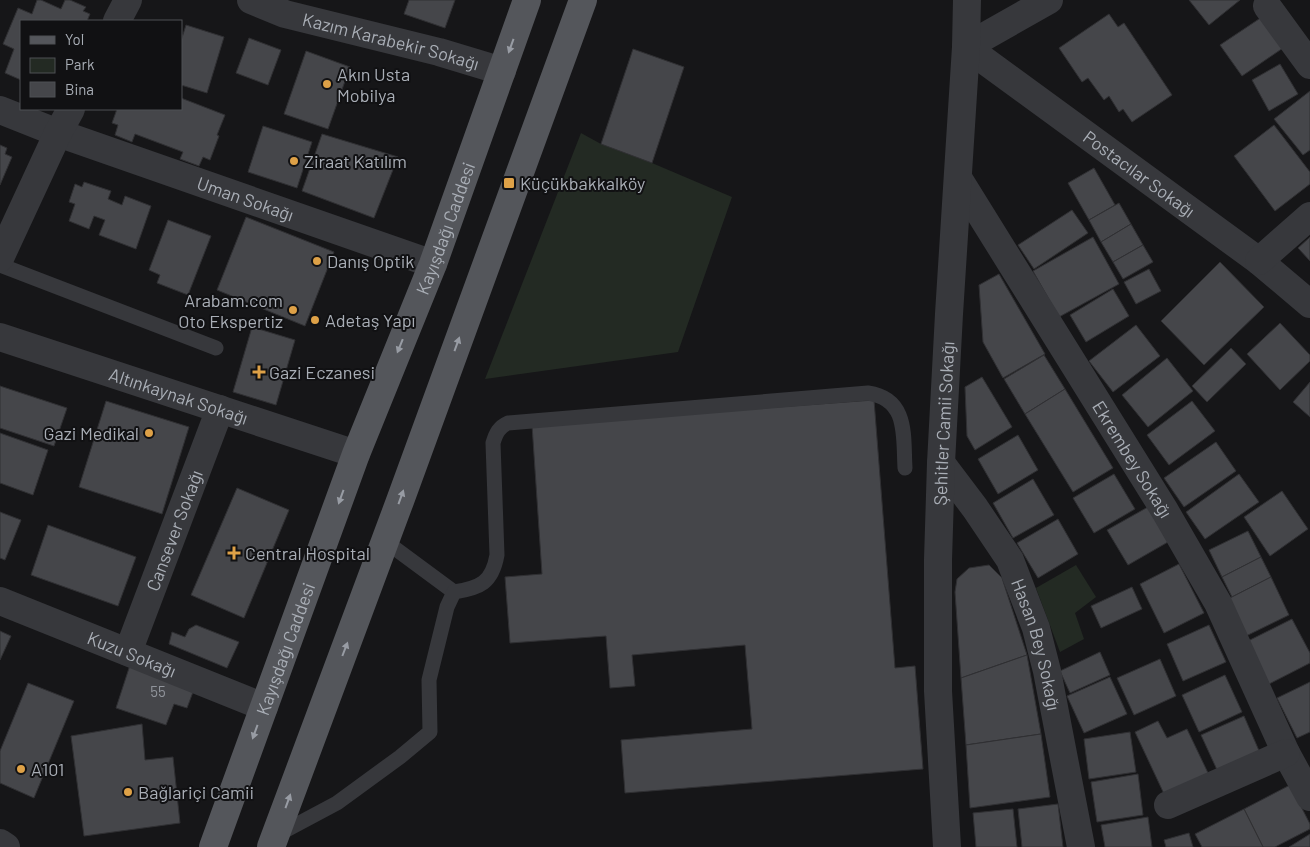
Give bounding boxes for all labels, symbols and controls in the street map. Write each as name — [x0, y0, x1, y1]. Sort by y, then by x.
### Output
street label: Kazım Karabekir Sokağı — [300, 8, 482, 74]
legend — [20, 20, 182, 110]
text: Yol — [65, 30, 84, 48]
one-way arrow — [507, 39, 515, 54]
text: Park — [65, 55, 95, 73]
place label: Akın Usta Mobilya — [337, 63, 410, 106]
marker: Akın Usta Mobilya — [321, 78, 333, 90]
text: Bina — [65, 80, 94, 98]
street label: Postacılar Sokağı — [1079, 125, 1200, 222]
place label: Ziraat Katılım — [304, 150, 407, 172]
marker: Ziraat Katılım — [288, 155, 300, 167]
street label: Kayışdağı Caddesi — [411, 159, 479, 298]
street label: Uman Sokağı — [194, 171, 297, 226]
place label: Küçükbakkalköy — [520, 172, 645, 194]
marker: Küçükbakkalköy — [502, 176, 516, 190]
place label: Danış Optik — [327, 250, 414, 272]
marker: Danış Optik — [311, 255, 323, 267]
place label: Arabam.com Oto Ekspertiz — [178, 289, 283, 332]
marker: Arabam.com Oto Ekspertiz — [287, 304, 299, 316]
place label: Adetaş Yapı — [325, 309, 415, 331]
marker: Adetaş Yapı — [309, 314, 321, 326]
one-way arrow — [453, 336, 461, 351]
one-way arrow — [395, 339, 403, 353]
street label: Şehitler Camii Sokağı — [929, 341, 959, 506]
place label: Gazi Eczanesi — [269, 361, 375, 383]
street label: Altınkaynak Sokağı — [106, 363, 251, 429]
marker: Gazi Eczanesi — [253, 366, 265, 378]
street label: Ekrembey Sokağı — [1088, 397, 1177, 521]
place label: Gazi Medikal — [44, 422, 139, 444]
marker: Gazi Medikal — [143, 427, 155, 439]
street label: Cansever Sokağı — [141, 467, 207, 594]
one-way arrow — [398, 489, 405, 504]
one-way arrow — [337, 490, 345, 505]
place label: Central Hospital — [245, 542, 370, 564]
marker: Central Hospital — [227, 546, 241, 560]
street label: Hasan Bey Sokağı — [1007, 575, 1065, 712]
street label: Kayışdağı Caddesi — [251, 579, 319, 718]
street label: Kuzu Sokağı — [84, 626, 179, 682]
one-way arrow — [341, 641, 349, 656]
house number: 55 — [150, 682, 166, 700]
one-way arrow — [251, 725, 259, 740]
place label: A101 — [31, 758, 64, 780]
marker: A101 — [15, 763, 27, 775]
place label: Bağlariçi Camii — [138, 781, 254, 803]
marker: Bağlariçi Camii — [122, 786, 134, 798]
one-way arrow — [284, 793, 292, 808]

